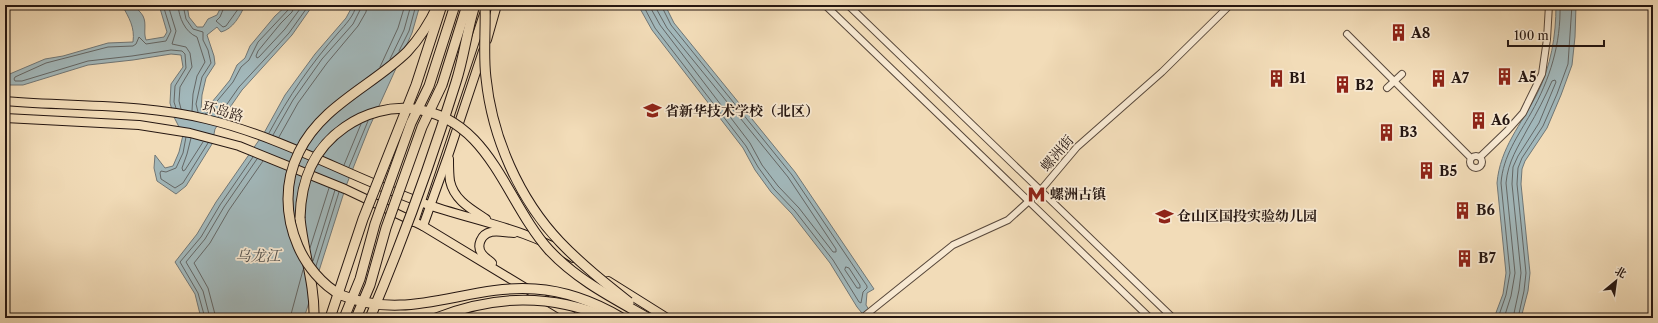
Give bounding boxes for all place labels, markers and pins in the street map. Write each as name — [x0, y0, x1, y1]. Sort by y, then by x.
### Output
building icon: A8 — [1388, 23, 1408, 43]
place label: A8 — [1410, 24, 1430, 42]
building icon: A5 — [1495, 67, 1515, 87]
building icon: B1 — [1266, 68, 1286, 88]
building icon: A7 — [1428, 68, 1448, 88]
place label: A5 — [1517, 68, 1537, 86]
place label: B1 — [1289, 69, 1306, 87]
place label: A7 — [1450, 69, 1470, 87]
building icon: B2 — [1332, 75, 1352, 95]
place label: B2 — [1355, 76, 1374, 94]
school or university icon: 省新华技术学校（北区） — [642, 101, 662, 121]
place label: 省新华技术学校（北区） — [665, 102, 819, 120]
building icon: A6 — [1468, 110, 1488, 130]
place label: A6 — [1490, 111, 1510, 129]
building icon: B3 — [1376, 122, 1396, 142]
place label: B3 — [1399, 123, 1417, 141]
building icon: B5 — [1416, 161, 1436, 181]
place label: B5 — [1439, 162, 1457, 180]
metro station icon: 螺洲古镇 — [1027, 184, 1047, 204]
place label: 螺洲古镇 — [1050, 185, 1106, 203]
building icon: B6 — [1453, 200, 1473, 220]
place label: B6 — [1476, 201, 1495, 219]
school or university icon: 仓山区国投实验幼儿园 — [1154, 206, 1174, 226]
place label: 仓山区国投实验幼儿园 — [1177, 207, 1317, 225]
building icon: B7 — [1455, 248, 1475, 268]
place label: B7 — [1478, 249, 1496, 267]

